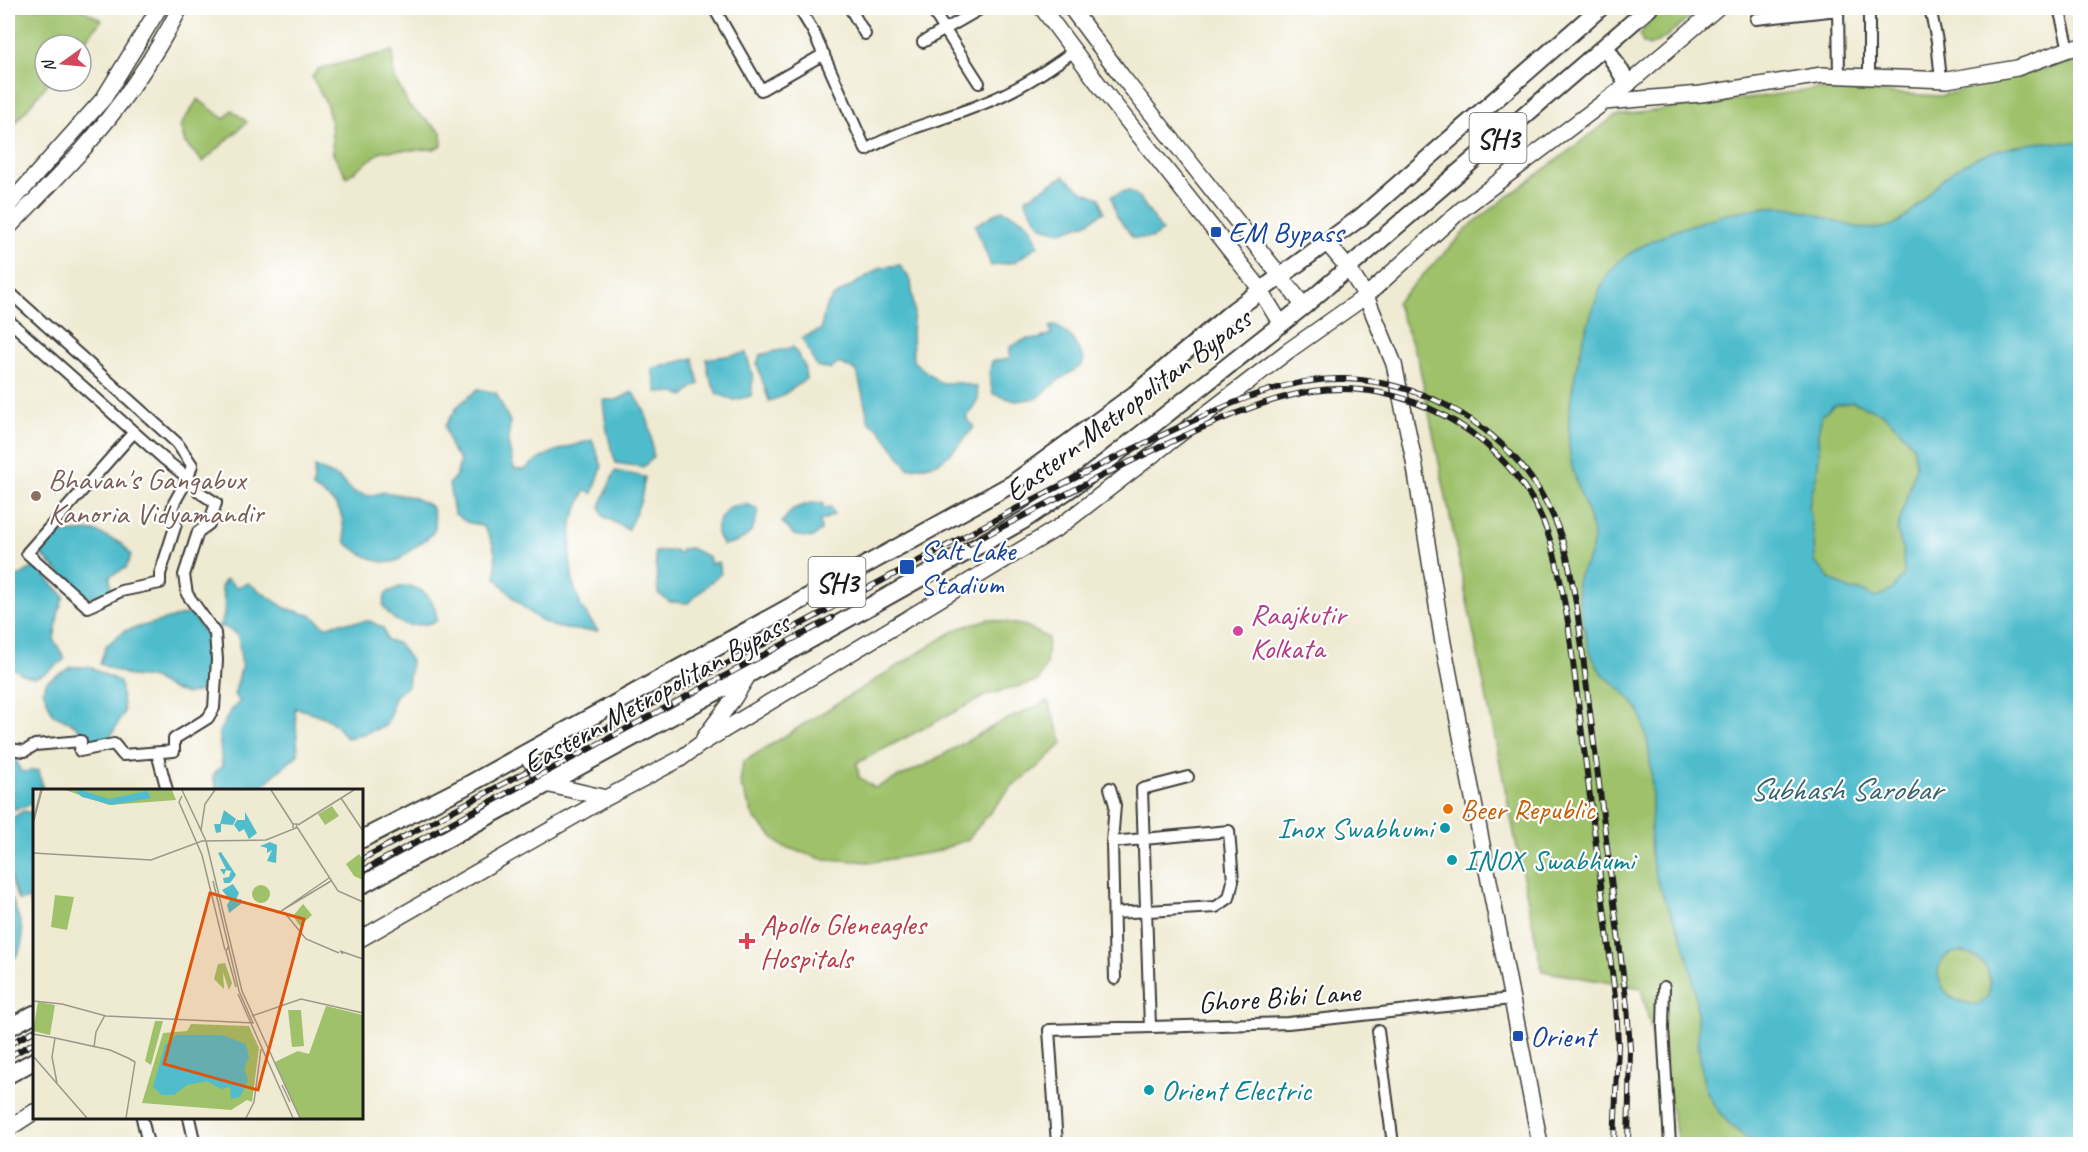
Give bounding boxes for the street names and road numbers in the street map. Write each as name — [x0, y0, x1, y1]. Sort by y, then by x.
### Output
road number: SH3 — [1470, 113, 1526, 163]
street label: Eastern Metropolitan Bypass — [997, 298, 1261, 510]
road number: SH3 — [808, 557, 866, 607]
street label: Eastern Metropolitan Bypass — [516, 603, 798, 782]
street label: Ghore Bibi Lane — [1197, 972, 1363, 1022]

